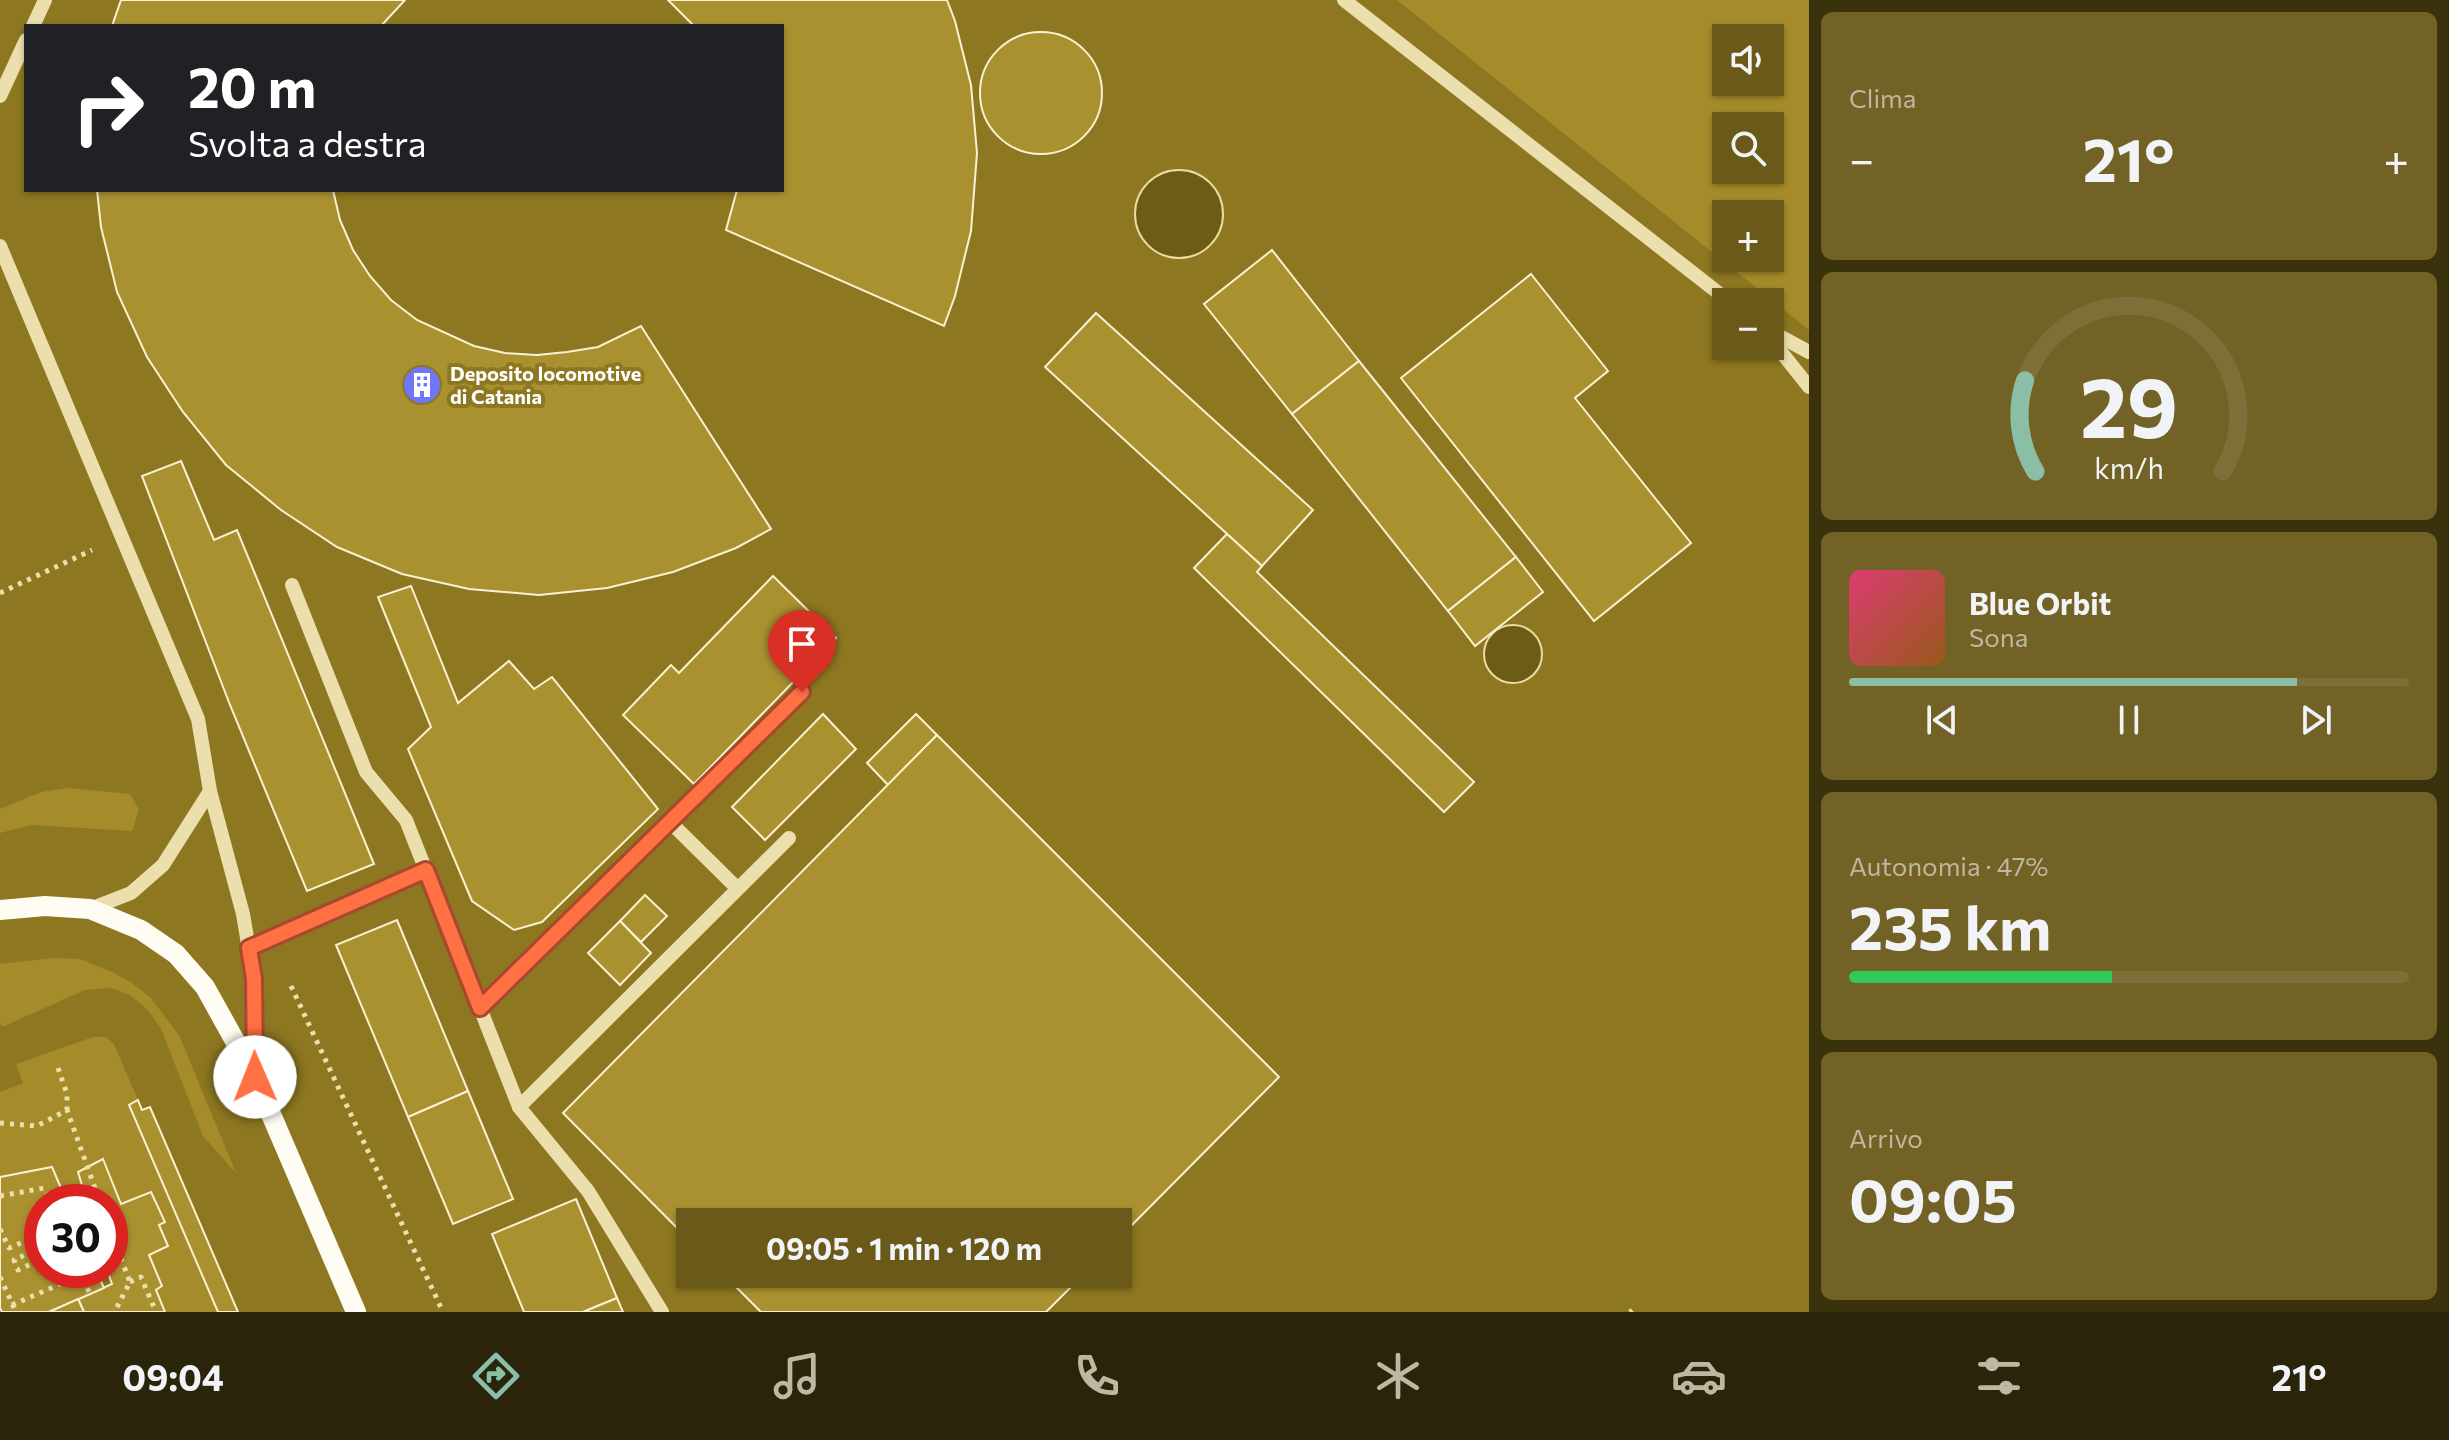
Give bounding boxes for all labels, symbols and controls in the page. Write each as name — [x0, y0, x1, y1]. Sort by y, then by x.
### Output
map controls — [1712, 24, 1784, 360]
button: sound — [1712, 24, 1784, 96]
text: 20 m — [188, 51, 316, 120]
icon: right — [56, 56, 160, 160]
text: Clima — [1849, 82, 1916, 113]
button: search — [1712, 112, 1784, 184]
text: Svolta a destra — [188, 120, 427, 164]
text: 21° — [2083, 121, 2175, 194]
text: − — [1849, 131, 1874, 185]
text: + — [2383, 131, 2409, 185]
button: + — [1712, 200, 1784, 272]
button: − — [1712, 288, 1784, 360]
text: 29 — [2080, 353, 2178, 455]
place label: Deposito locomotive di Catania — [450, 361, 641, 408]
building icon: Deposito locomotive di Catania — [401, 364, 443, 406]
text: km/h — [2094, 450, 2164, 485]
text: Blue Orbit — [1969, 584, 2111, 621]
pin — [768, 610, 836, 692]
text: Sona — [1969, 621, 2028, 652]
icon: arrive — [780, 622, 824, 666]
icon: previous — [1920, 698, 1964, 742]
icon: pause — [2107, 698, 2151, 742]
icon: next — [2294, 698, 2338, 742]
text: Autonomia · 47% — [1849, 850, 2048, 881]
text: 235 km — [1849, 889, 2051, 962]
position arrow — [213, 1035, 297, 1119]
text: Arrivo — [1849, 1122, 1923, 1153]
text: 09:05 — [1849, 1161, 2017, 1234]
speed limit sign: 30 — [24, 1184, 128, 1288]
text: 09:05 · 1 min · 120 m — [766, 1229, 1042, 1266]
icon: directions — [468, 1348, 524, 1404]
icon: music — [769, 1348, 825, 1404]
icon: phone — [1069, 1348, 1125, 1404]
icon: climate — [1370, 1348, 1426, 1404]
icon: car — [1671, 1348, 1727, 1404]
icon: filters — [1971, 1348, 2027, 1404]
text: 09:04 — [122, 1354, 224, 1398]
text: 21° — [2272, 1354, 2327, 1398]

